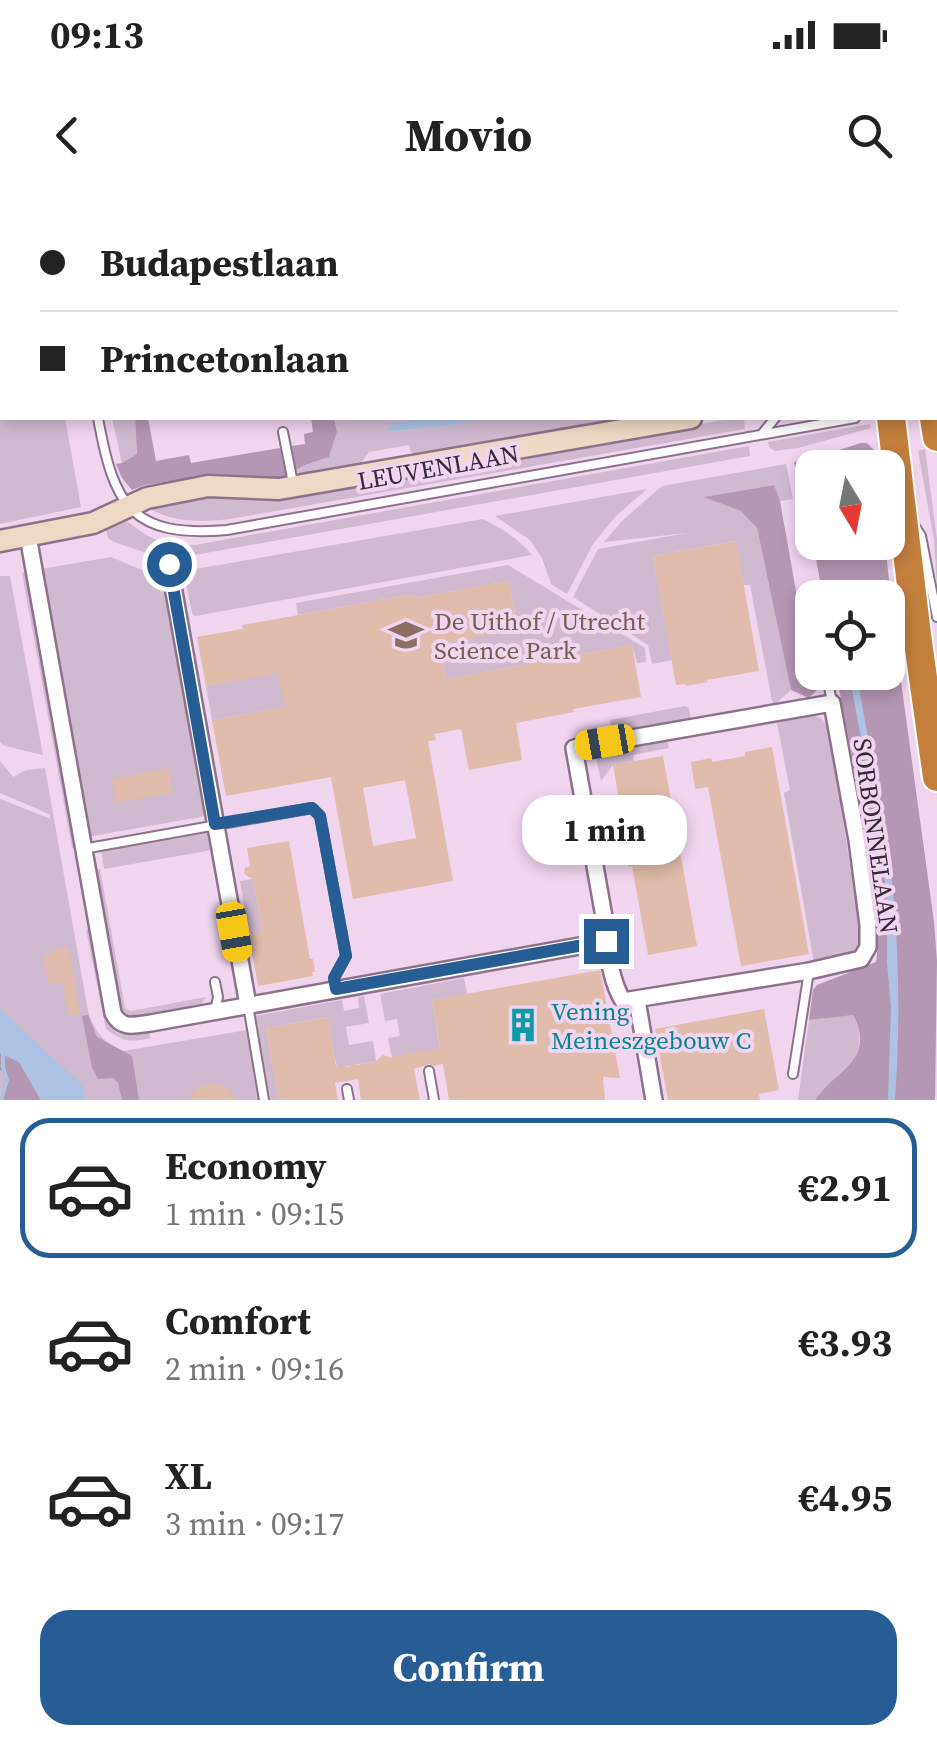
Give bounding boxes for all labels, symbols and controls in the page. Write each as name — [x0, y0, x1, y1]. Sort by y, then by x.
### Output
text: 09:13 — [50, 9, 144, 61]
text: Movio — [405, 104, 532, 166]
icon: back — [40, 108, 95, 163]
icon: search — [842, 108, 897, 163]
text: Budapestlaan — [100, 237, 339, 289]
text: Princetonlaan — [100, 333, 349, 385]
street label: LEUVENLAAN — [355, 436, 521, 498]
north arrow — [795, 450, 905, 560]
map controls — [795, 450, 905, 690]
route start — [147, 542, 192, 587]
button: locate — [795, 580, 905, 690]
place label: De Uithof / Utrecht Science Park — [434, 604, 646, 667]
school or university icon: De Uithof / Utrecht Science Park — [387, 616, 425, 654]
car — [573, 722, 637, 762]
street label: SORBONNELAAN — [845, 736, 907, 936]
callout: 1 min — [524, 796, 688, 866]
text: 1 min — [563, 808, 646, 852]
car — [214, 900, 254, 964]
route end — [584, 919, 629, 964]
place label: Vening Meineszgebouw C — [551, 994, 751, 1057]
building icon: Vening Meineszgebouw C — [504, 1006, 542, 1044]
text: Economy — [165, 1140, 327, 1192]
icon: car — [45, 1143, 135, 1233]
text: €2.91 — [798, 1162, 892, 1214]
text: 1 min · 09:15 — [165, 1192, 344, 1236]
text: Comfort — [165, 1295, 311, 1347]
icon: car — [45, 1298, 135, 1388]
text: €3.93 — [798, 1317, 892, 1369]
text: 2 min · 09:16 — [165, 1347, 344, 1391]
text: XL — [165, 1450, 212, 1502]
icon: car — [45, 1453, 135, 1543]
text: €4.95 — [798, 1472, 892, 1524]
text: 3 min · 09:17 — [165, 1502, 344, 1546]
button: Confirm — [40, 1610, 897, 1725]

